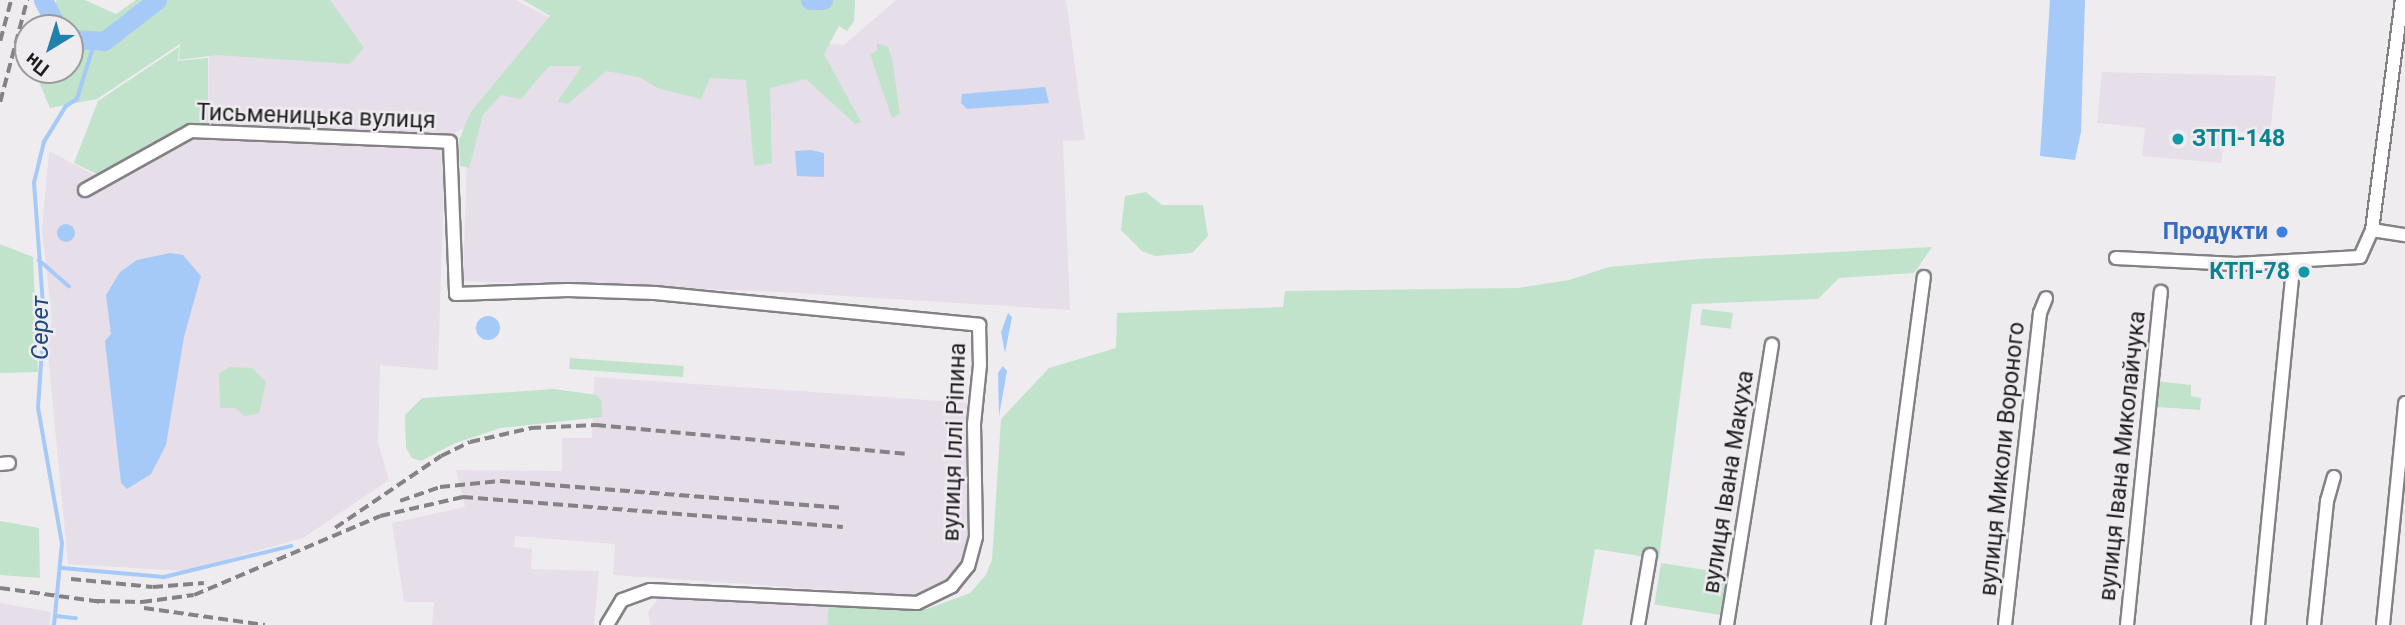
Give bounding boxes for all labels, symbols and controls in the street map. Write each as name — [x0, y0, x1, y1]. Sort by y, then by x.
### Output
north arrow — [14, 14, 84, 84]
text: Пн — [20, 48, 54, 81]
street label: Тисьменицька вулиця — [196, 99, 436, 135]
place label: ЗТП-148 — [2192, 125, 2285, 153]
marker: ЗТП-148 — [2170, 131, 2186, 147]
place label: Продукти — [2163, 218, 2268, 246]
marker: Продукти — [2274, 224, 2290, 240]
place label: КТП-78 — [2209, 258, 2290, 286]
marker: КТП-78 — [2296, 264, 2312, 280]
water label: Серет — [27, 296, 55, 360]
street label: вулиця Івана Миколайчука — [2094, 310, 2152, 602]
street label: вулиця Миколи Вороного — [1975, 321, 2031, 597]
street label: вулиця Іллі Ріпина — [938, 342, 972, 542]
street label: вулиця Івана Макуха — [1698, 369, 1760, 595]

